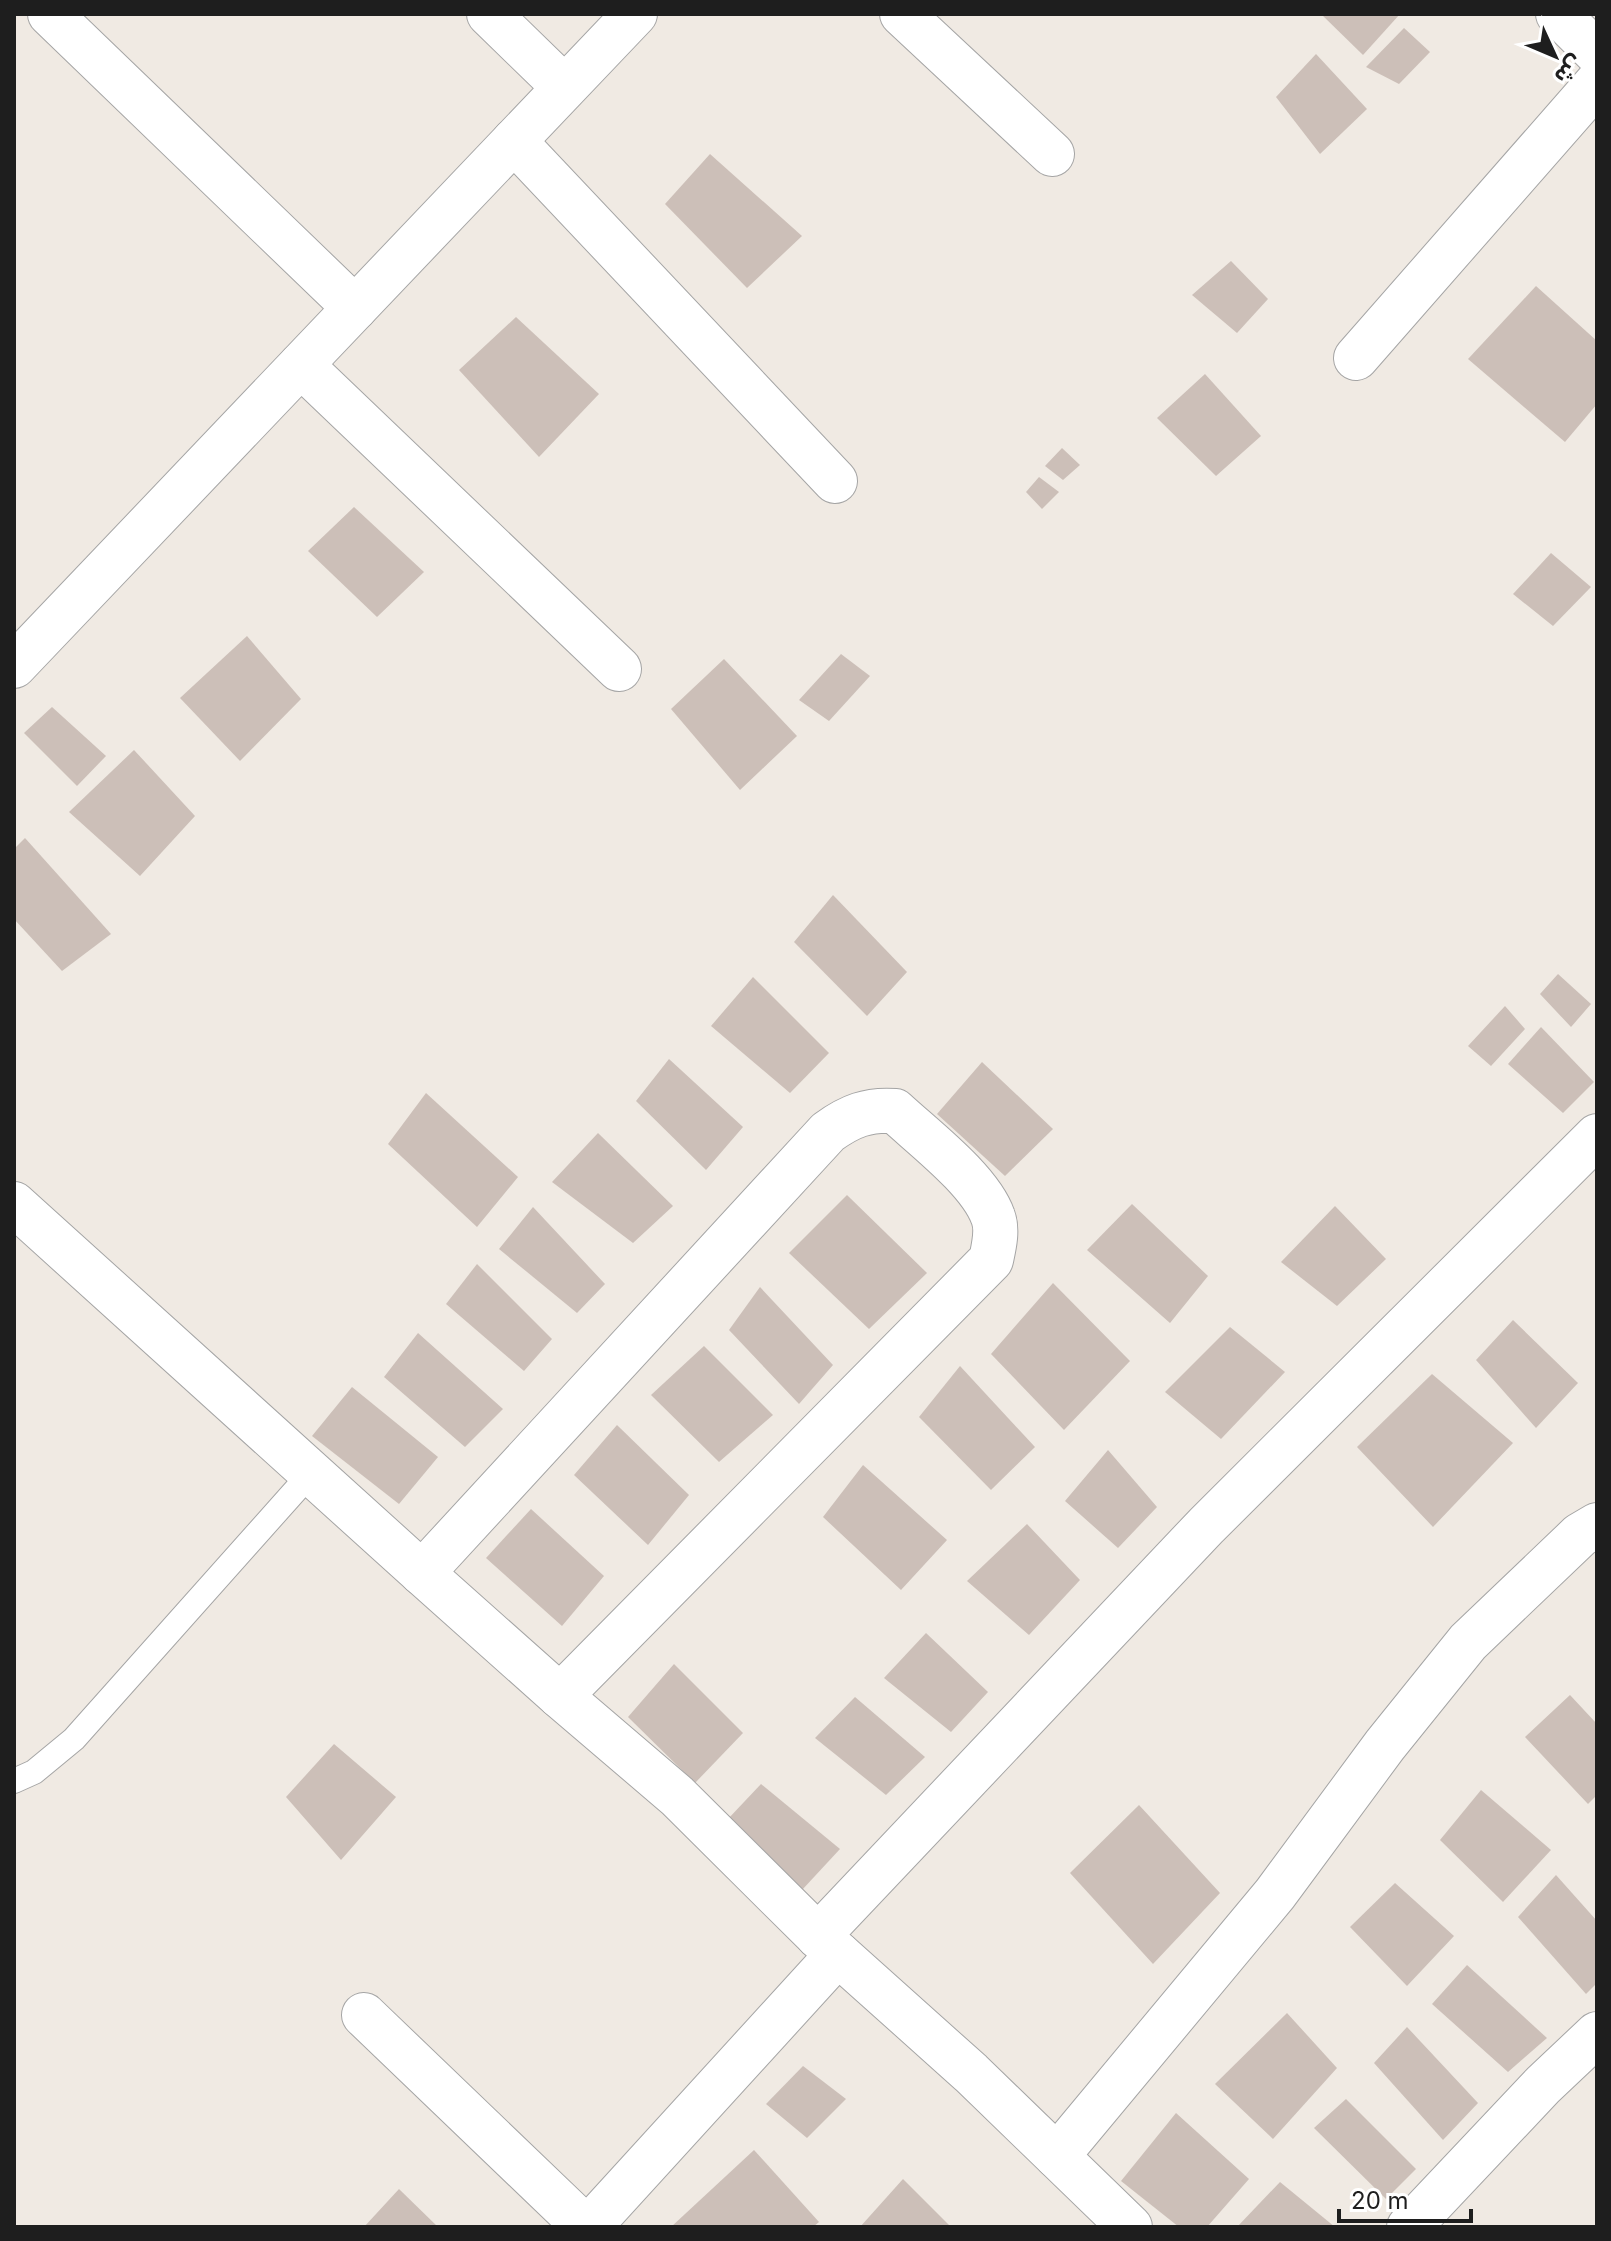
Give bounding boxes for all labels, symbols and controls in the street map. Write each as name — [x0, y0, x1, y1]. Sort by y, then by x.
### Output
north arrow — [1515, 16, 1595, 96]
text: ش — [1550, 50, 1589, 90]
scale bar — [1339, 2173, 1471, 2223]
text: 20 m — [1351, 2186, 1409, 2215]

